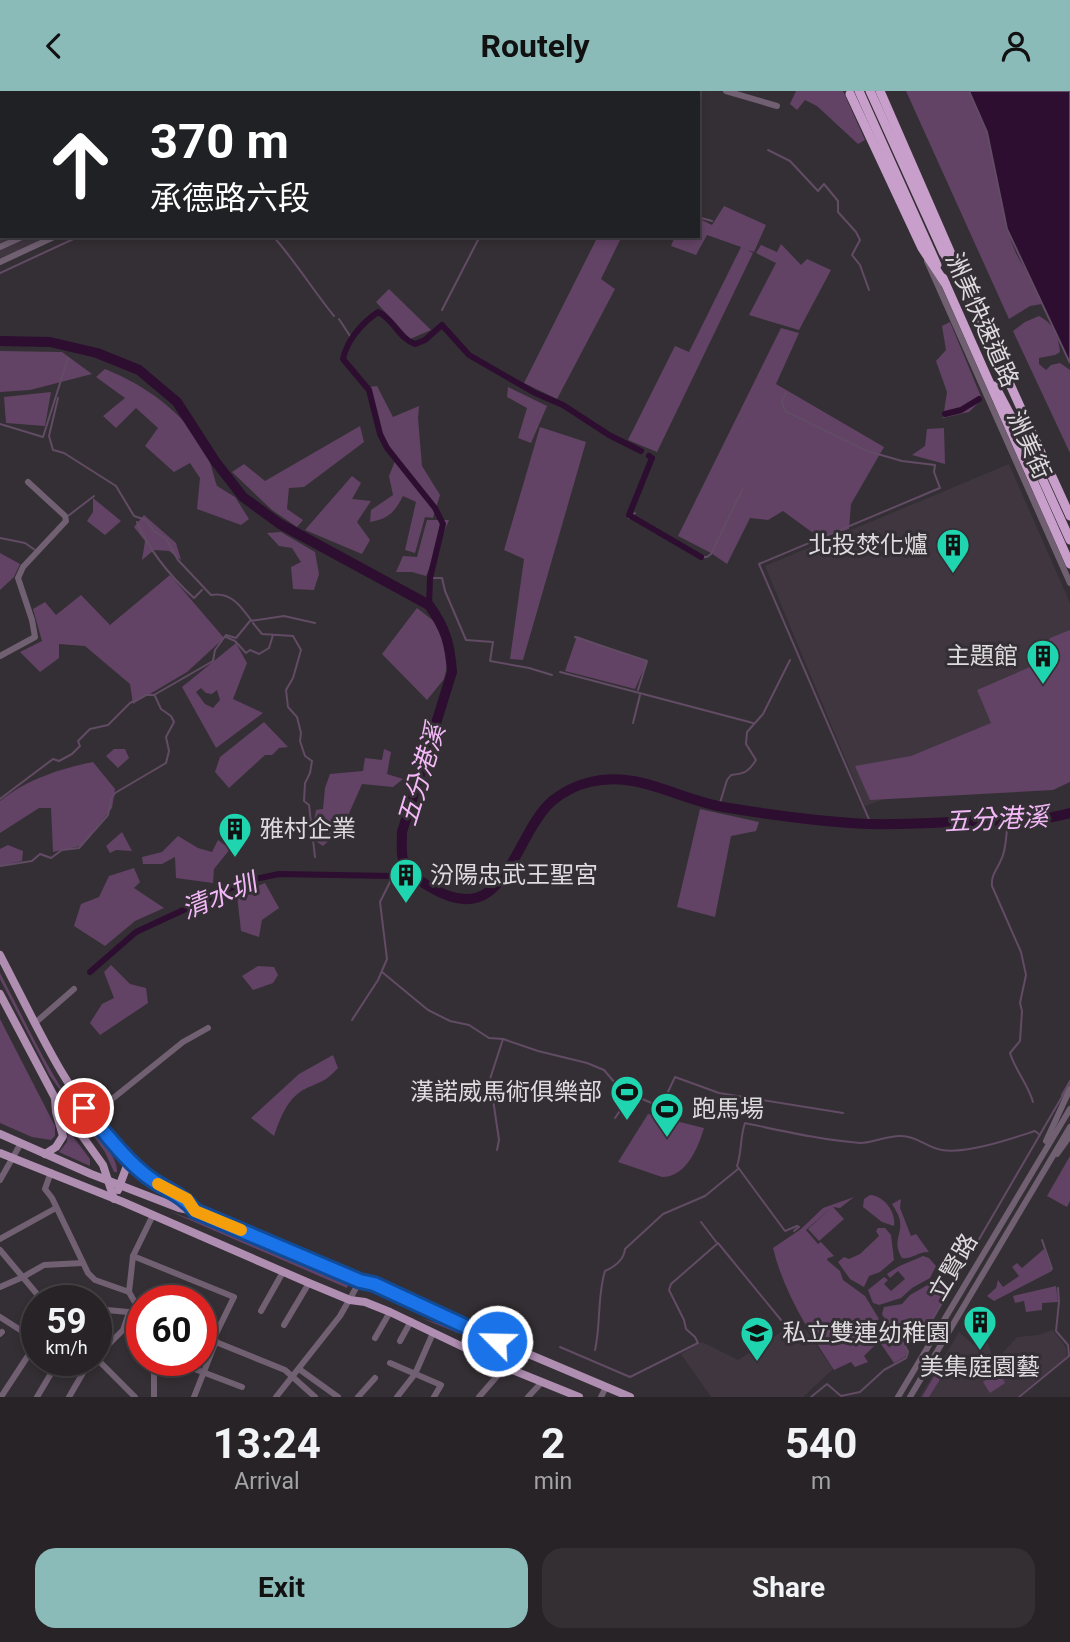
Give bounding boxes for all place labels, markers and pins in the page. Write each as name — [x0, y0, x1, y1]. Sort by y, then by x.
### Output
building icon: 北投焚化爐 — [934, 526, 972, 575]
place label: 北投焚化爐 — [808, 531, 928, 559]
building icon: 主題館 — [1024, 637, 1062, 686]
place label: 主題館 — [946, 642, 1018, 670]
building icon: 雅村企業 — [216, 810, 254, 859]
place label: 雅村企業 — [260, 815, 356, 843]
building icon: 汾陽忠武王聖宮 — [387, 856, 425, 905]
place label: 汾陽忠武王聖宮 — [430, 861, 598, 889]
sports icon: 漢諾威馬術俱樂部 — [608, 1073, 646, 1122]
pin — [54, 1078, 114, 1138]
place label: 漢諾威馬術俱樂部 — [410, 1078, 602, 1106]
sports icon: 跑馬場 — [648, 1090, 686, 1139]
place label: 跑馬場 — [692, 1095, 764, 1123]
building icon: 美集庭園藝 — [961, 1303, 999, 1352]
school or university icon: 私立雙連幼稚園 — [738, 1314, 776, 1363]
place label: 私立雙連幼稚園 — [782, 1319, 950, 1347]
place label: 美集庭園藝 — [920, 1353, 1040, 1381]

